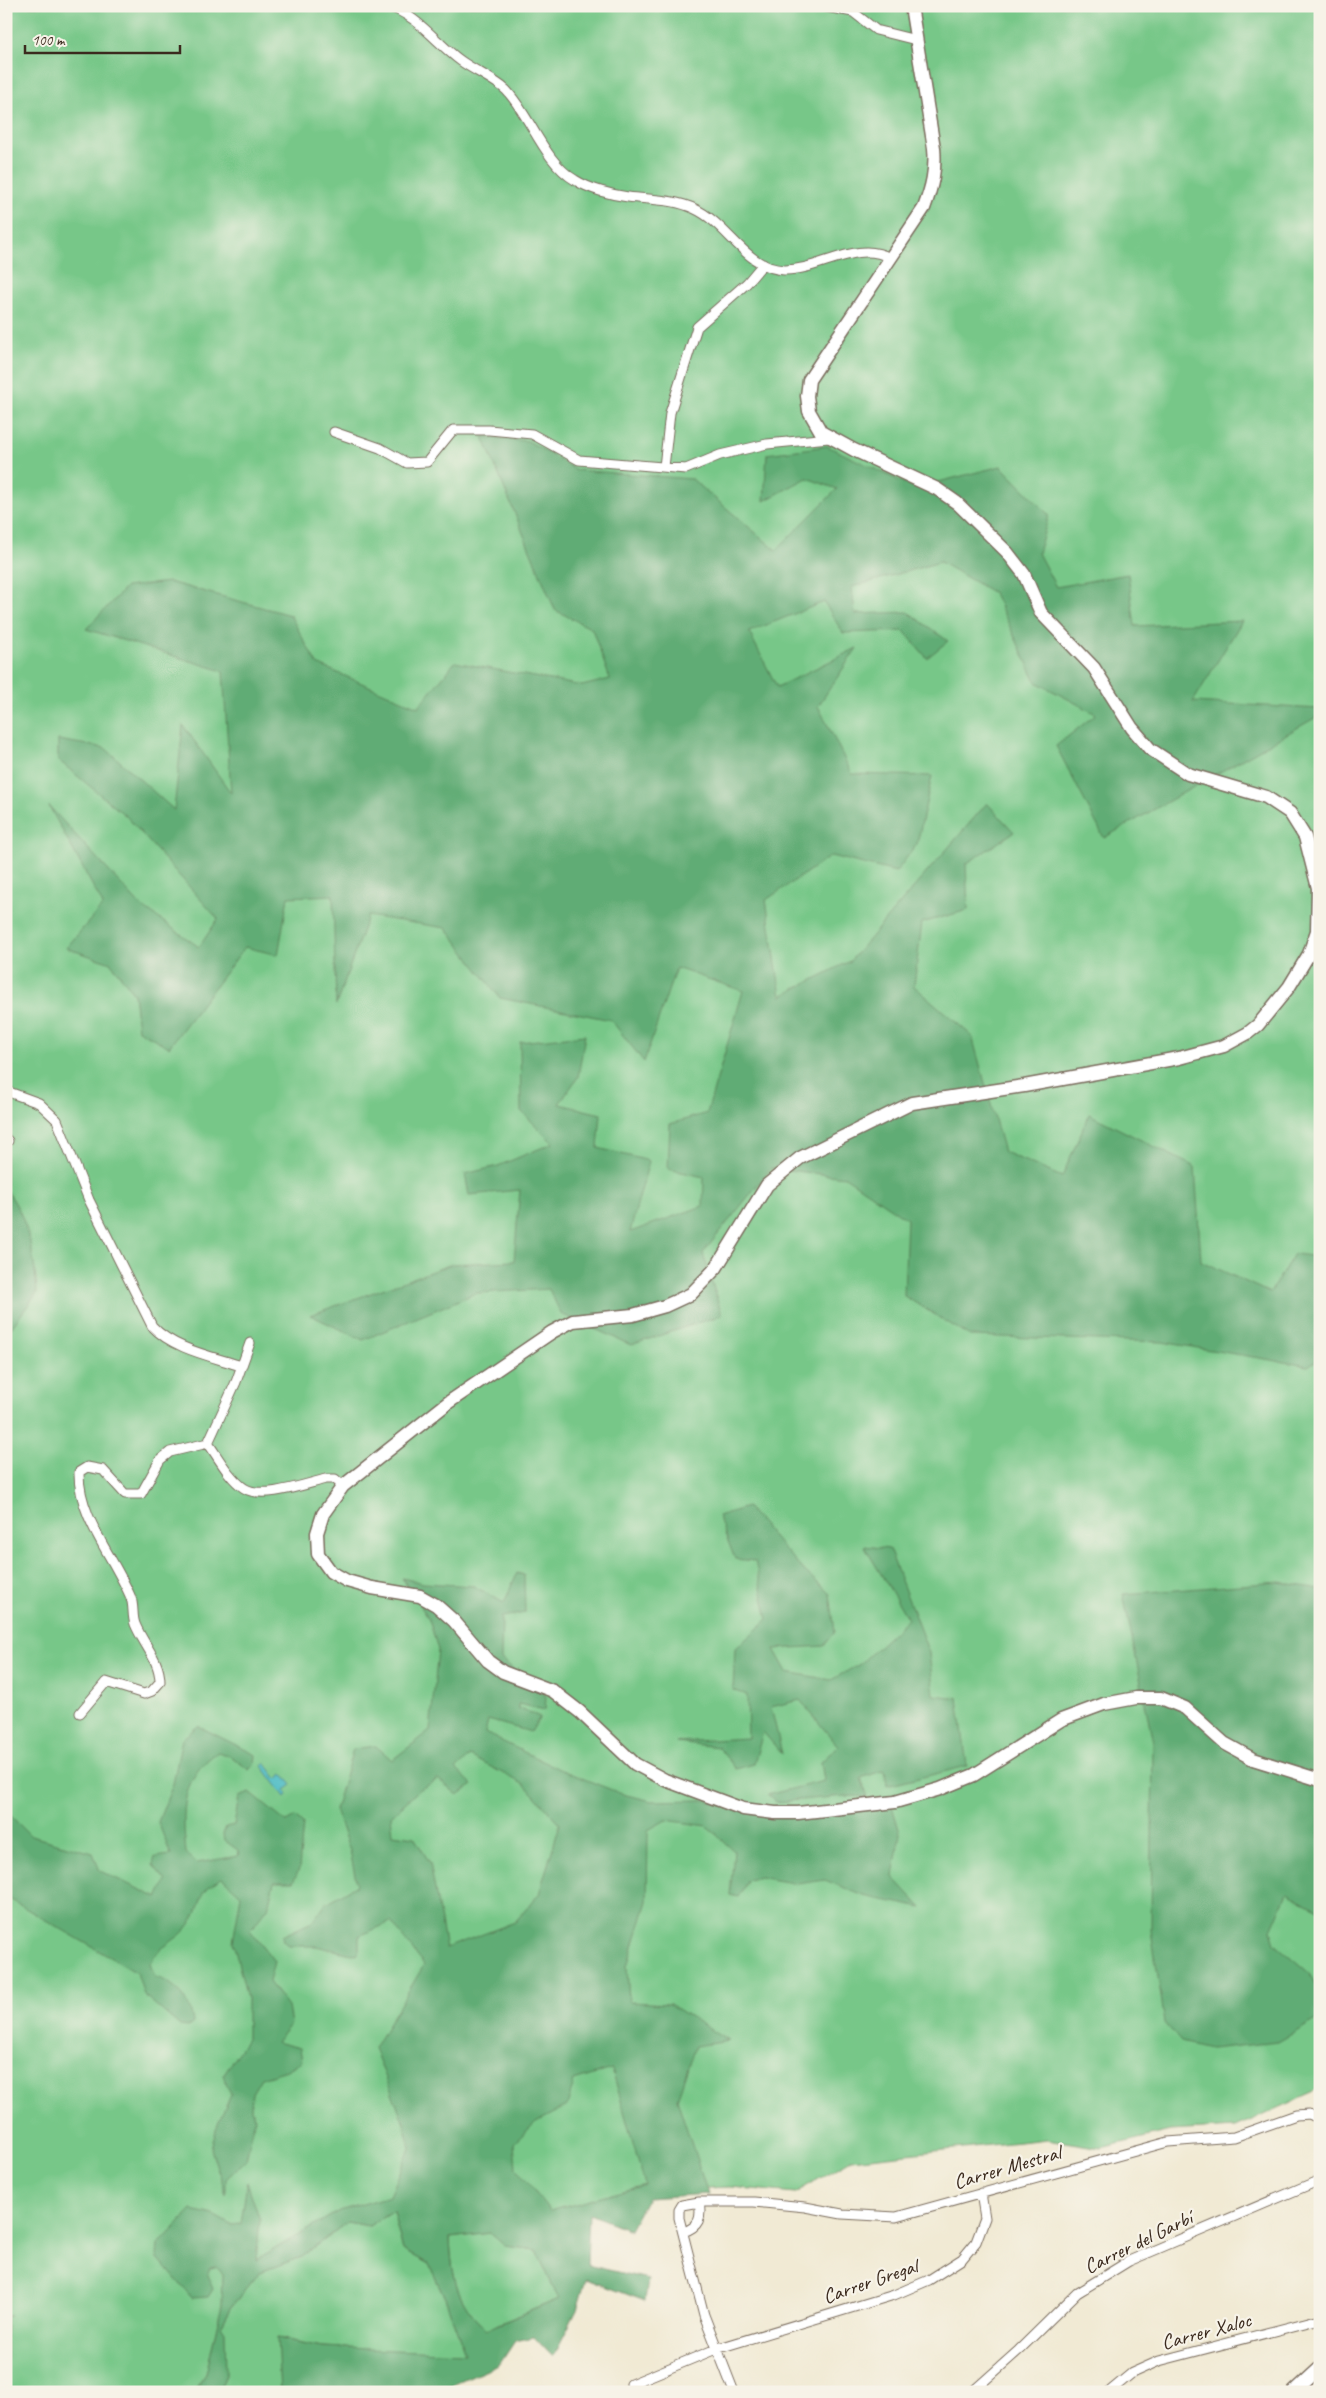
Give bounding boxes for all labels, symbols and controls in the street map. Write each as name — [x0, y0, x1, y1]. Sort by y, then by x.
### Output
scale bar — [25, 22, 180, 54]
text: 100 m — [32, 31, 66, 50]
street label: Carrer Mestral — [951, 2138, 1067, 2195]
street label: Carrer del Garbí — [1080, 2203, 1200, 2279]
street label: Carrer Gregal — [819, 2252, 924, 2309]
street label: Carrer Xaloc — [1158, 2306, 1255, 2355]

